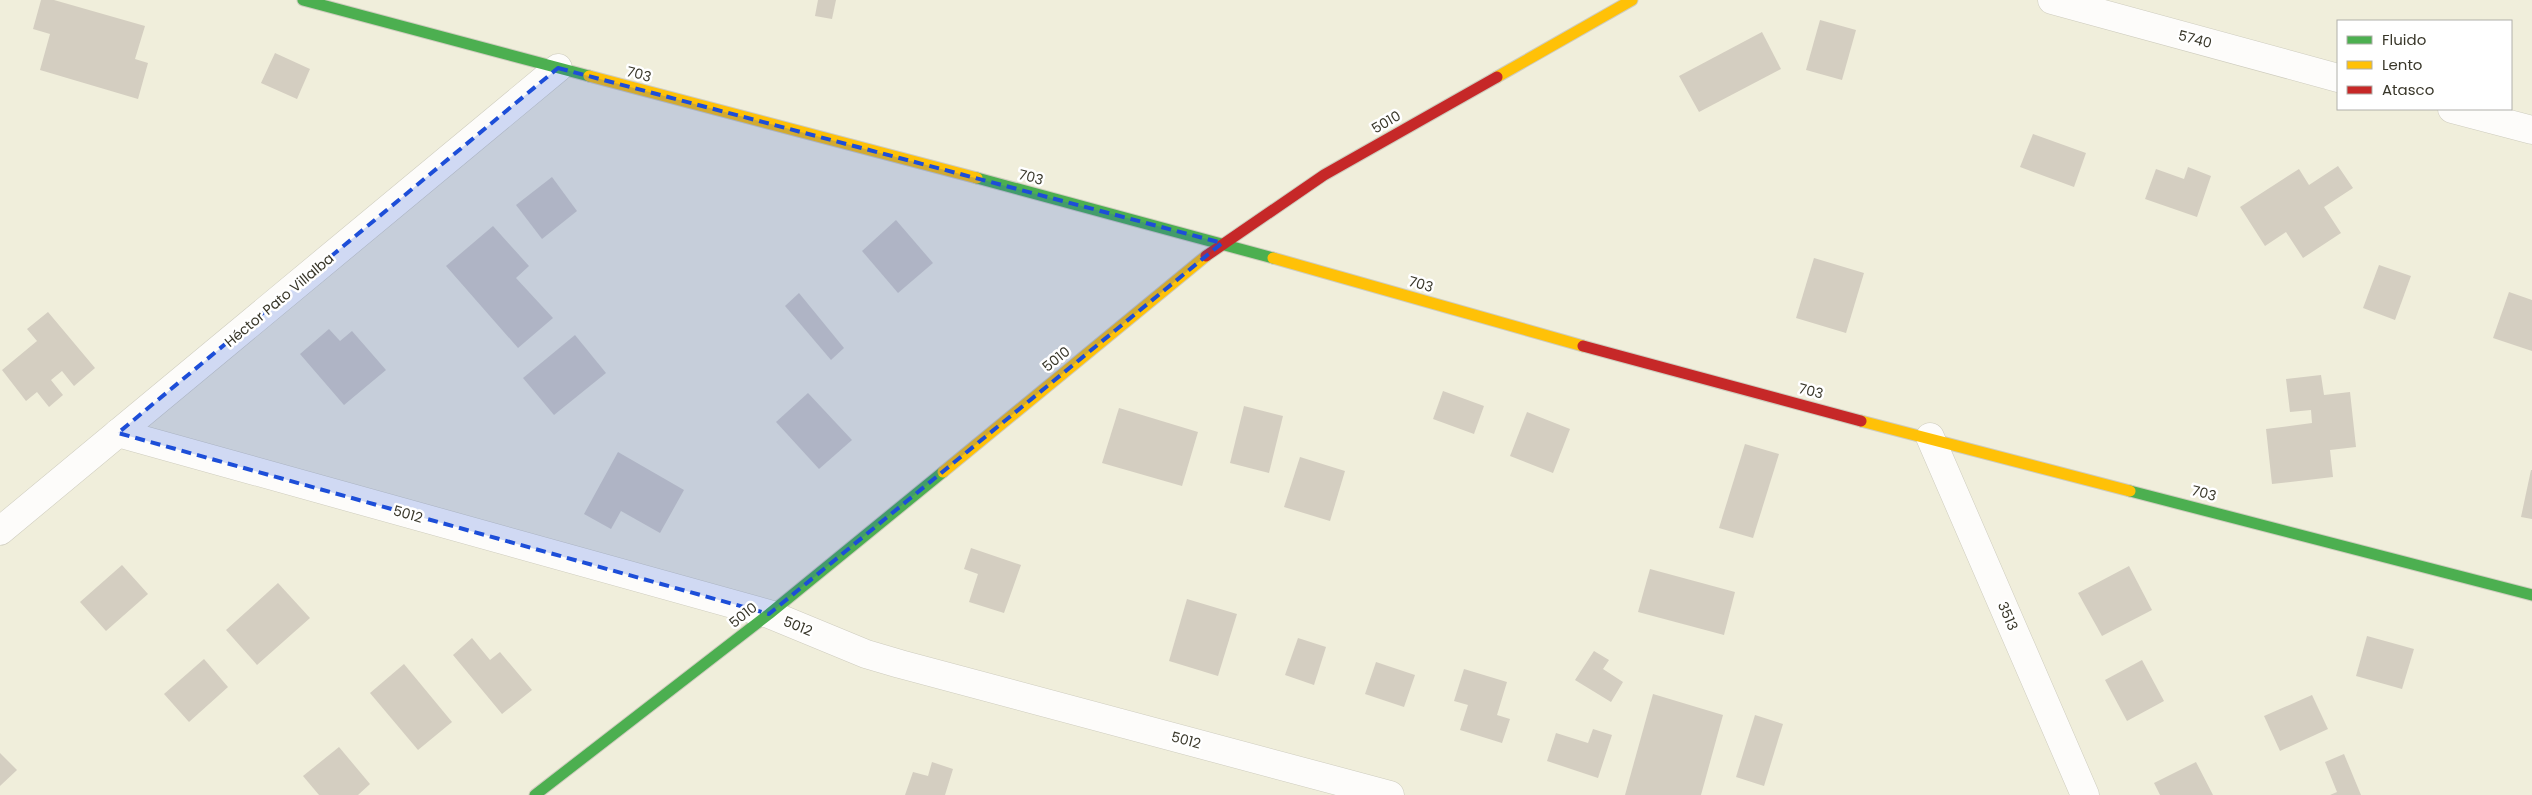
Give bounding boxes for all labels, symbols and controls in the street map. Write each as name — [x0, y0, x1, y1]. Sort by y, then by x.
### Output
legend — [2337, 20, 2512, 110]
street label: 5740 — [2176, 25, 2214, 53]
text: Fluido — [2382, 29, 2426, 50]
text: Lento — [2382, 54, 2422, 75]
street label: 703 — [624, 61, 654, 87]
text: Atasco — [2382, 79, 2434, 100]
street label: 5010 — [1368, 106, 1404, 138]
street label: 703 — [1016, 164, 1046, 190]
street label: Héctor Pato Villalba — [220, 248, 338, 352]
street label: 703 — [1406, 271, 1436, 297]
street label: 5010 — [1038, 342, 1074, 376]
street label: 703 — [1797, 378, 1825, 404]
street label: 703 — [2189, 480, 2219, 506]
street label: 5012 — [391, 500, 425, 528]
street label: 5010 — [725, 598, 761, 632]
street label: 3513 — [1993, 598, 2023, 634]
street label: 5012 — [780, 611, 816, 641]
street label: 5012 — [1169, 726, 1203, 754]

